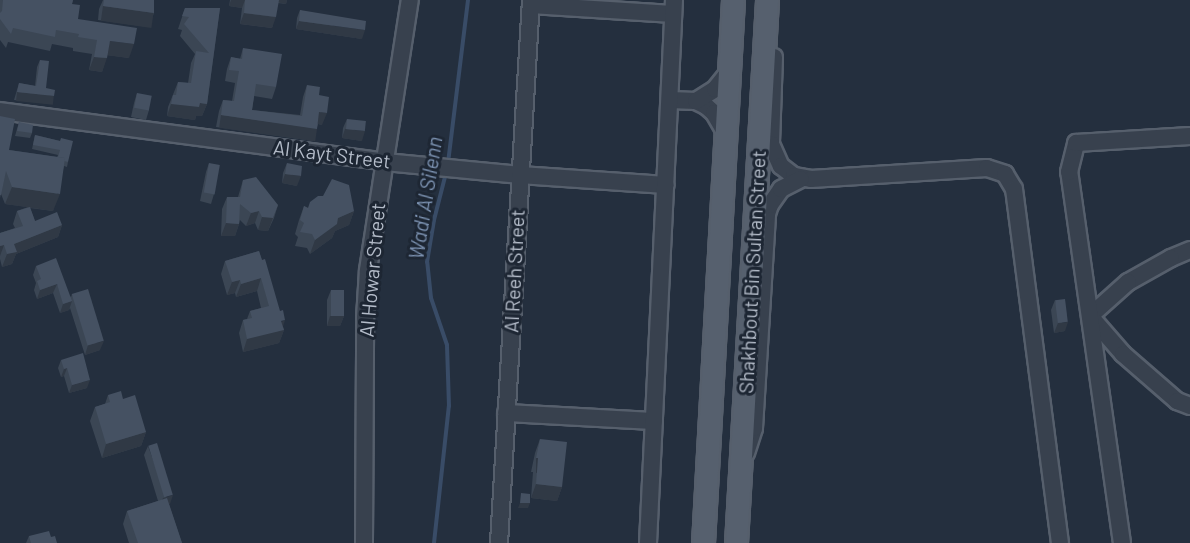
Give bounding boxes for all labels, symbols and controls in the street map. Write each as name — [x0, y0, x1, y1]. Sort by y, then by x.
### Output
street label: Al Kayt Street — [272, 135, 392, 173]
water label: Wadi Al Silenn — [403, 135, 447, 261]
street label: Shakhbout Bin Sultan Street — [734, 150, 770, 394]
street label: Al Howar Street — [354, 202, 390, 338]
street label: Al Reeh Street — [499, 209, 529, 333]

